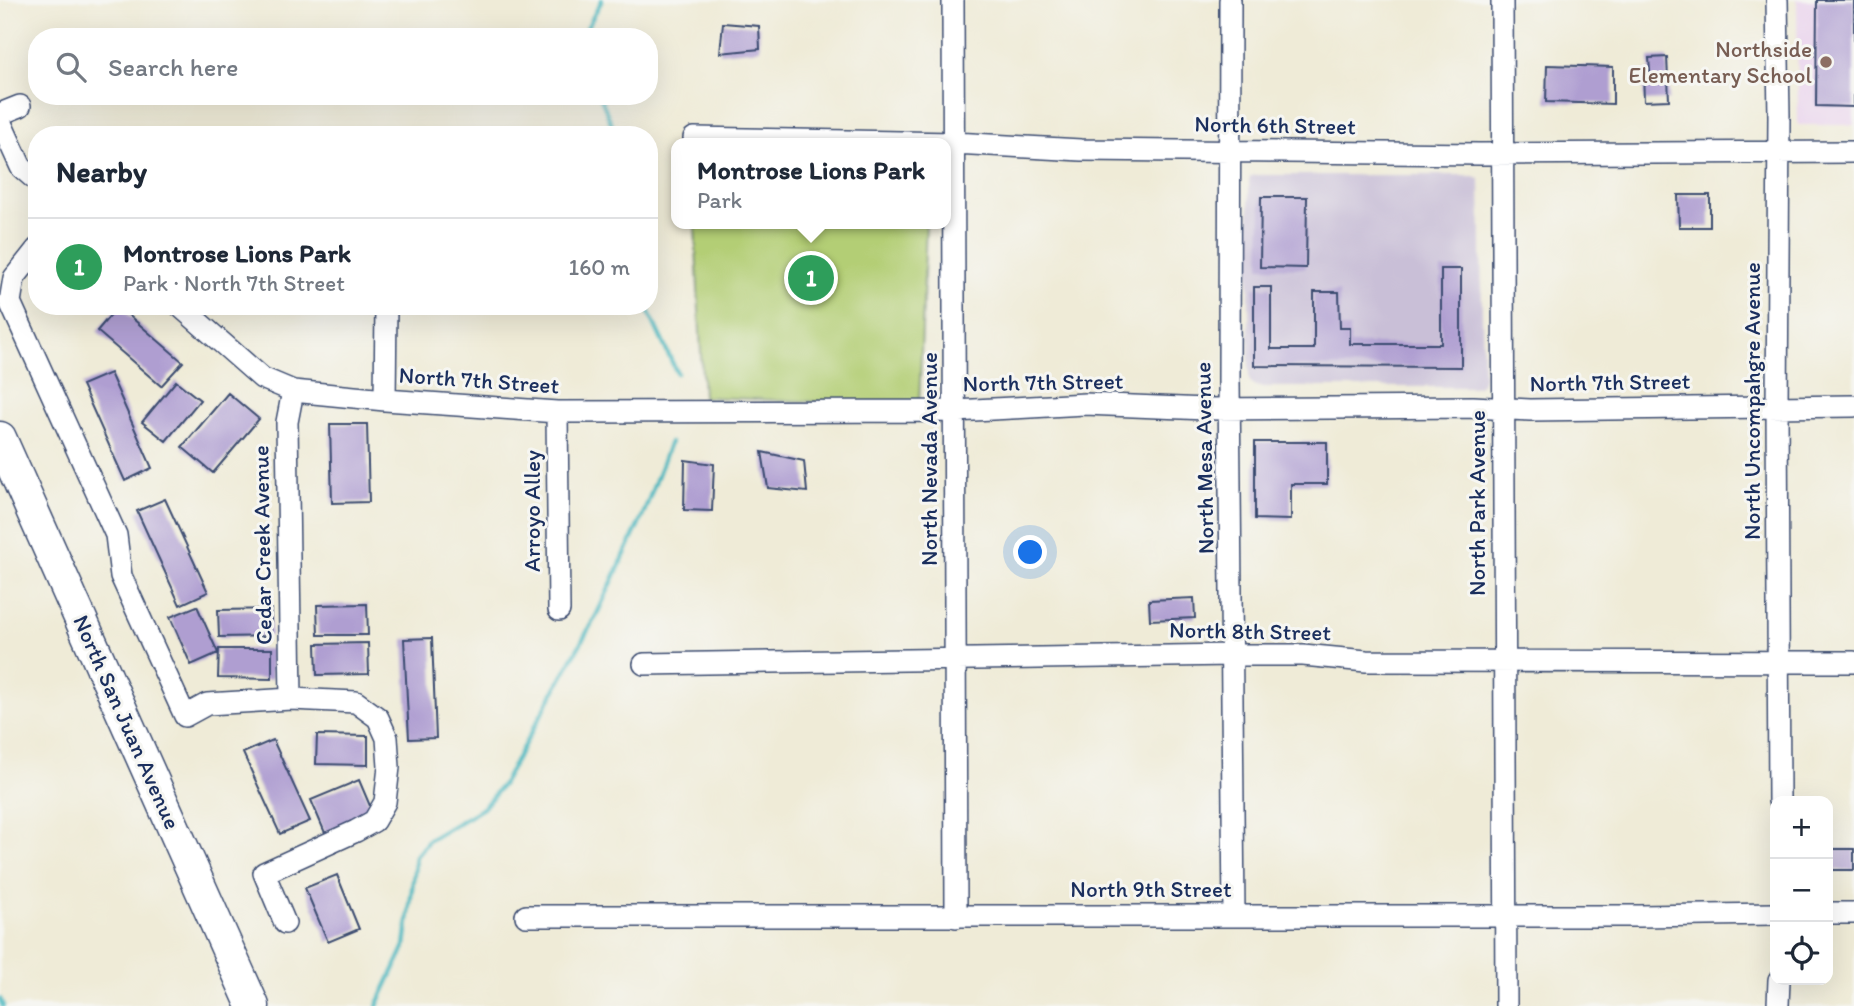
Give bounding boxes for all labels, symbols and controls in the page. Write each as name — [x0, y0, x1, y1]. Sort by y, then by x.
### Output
search box — [28, 28, 658, 105]
place label: Northside Elementary School — [1629, 35, 1812, 89]
icon: search — [52, 48, 90, 86]
text: Search here — [108, 51, 238, 83]
marker: Northside Elementary School — [1818, 54, 1834, 70]
street label: North 6th Street — [1194, 110, 1356, 140]
popup — [671, 138, 951, 229]
text: Nearby — [56, 153, 147, 190]
text: Montrose Lions Park — [697, 154, 925, 186]
text: Park — [697, 186, 742, 214]
text: Montrose Lions Park — [123, 237, 351, 269]
pin: 1 — [788, 252, 834, 304]
text: 1 — [74, 253, 84, 281]
text: 160 m — [568, 253, 630, 281]
street label: North Uncompahgre Avenue — [1738, 262, 1766, 540]
text: Park · North 7th Street — [123, 269, 345, 297]
street label: North Nevada Avenue — [915, 352, 943, 566]
street label: North 7th Street — [398, 360, 560, 400]
street label: North Mesa Avenue — [1188, 362, 1220, 554]
street label: North 7th Street — [962, 367, 1124, 397]
street label: North 7th Street — [1529, 367, 1691, 397]
street label: North Park Avenue — [1463, 410, 1491, 596]
street label: Cedar Creek Avenue — [246, 445, 278, 645]
street label: Arroyo Alley — [518, 450, 546, 572]
your location — [1013, 535, 1047, 569]
street label: North San Juan Avenue — [67, 611, 187, 833]
street label: North 8th Street — [1169, 616, 1332, 646]
map controls — [1770, 796, 1833, 985]
button: + — [1770, 796, 1833, 859]
button: − — [1770, 859, 1833, 922]
street label: North 9th Street — [1070, 875, 1232, 903]
button: locate — [1770, 922, 1833, 985]

